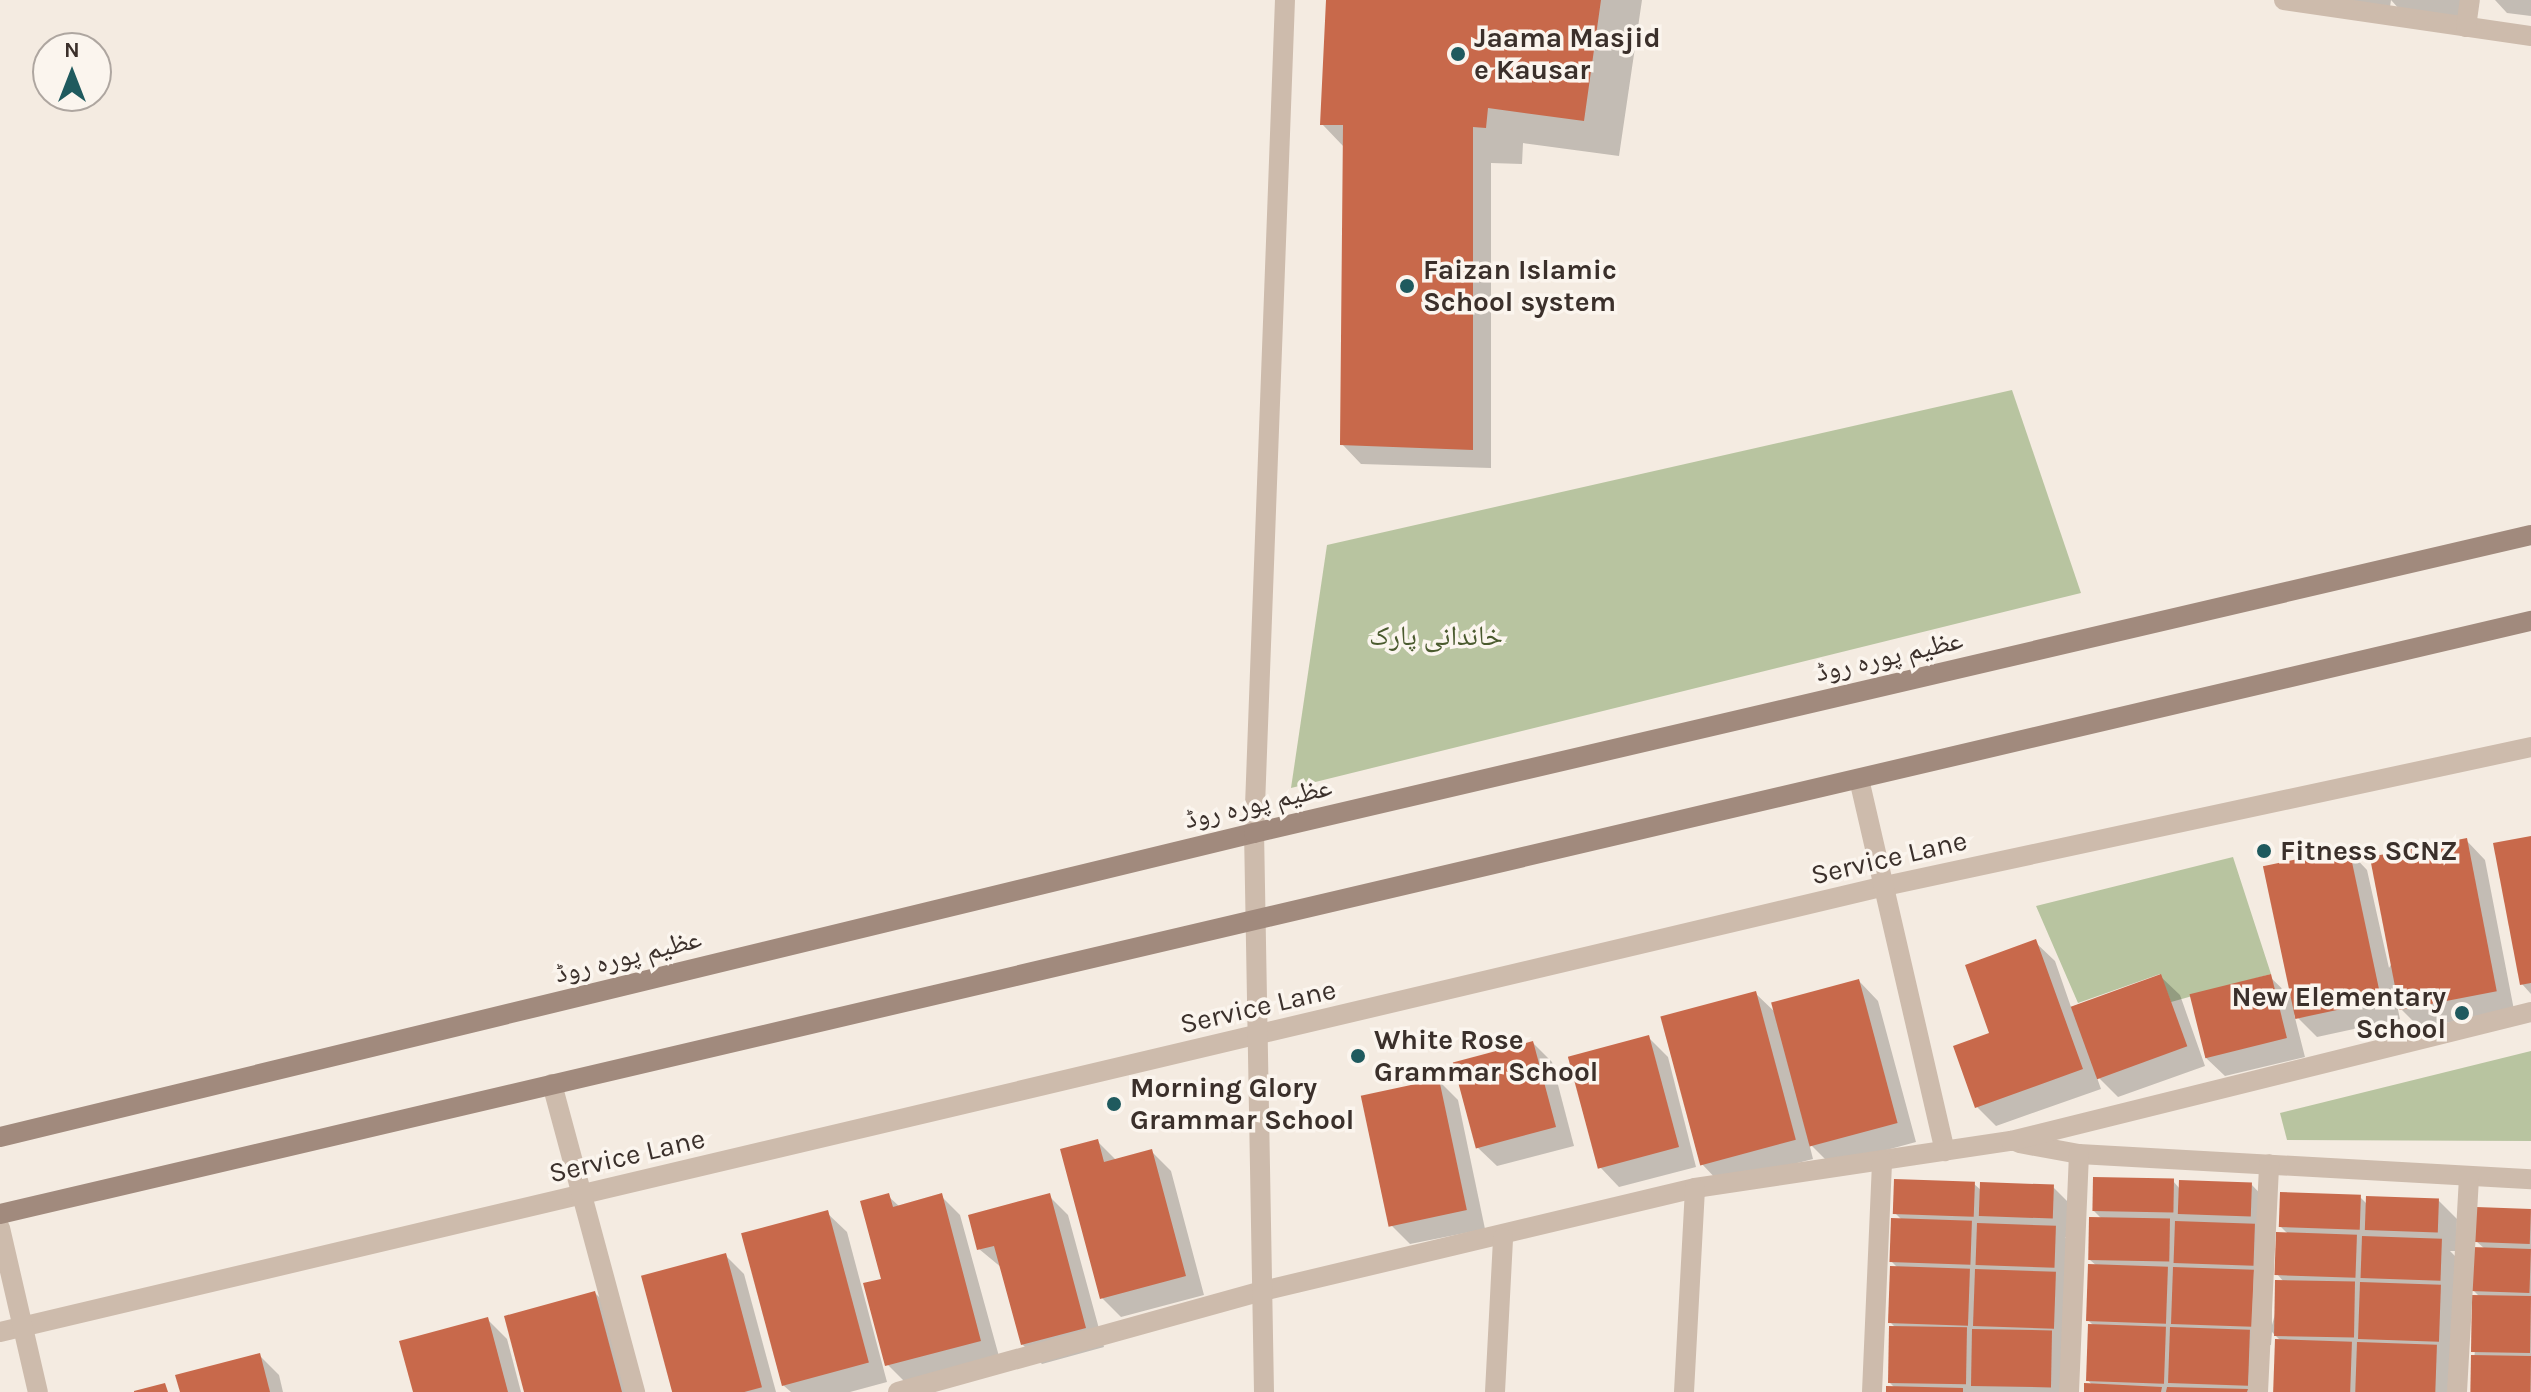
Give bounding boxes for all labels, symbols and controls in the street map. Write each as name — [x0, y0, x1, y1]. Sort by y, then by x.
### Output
place label: Jaama Masjid e Kausar — [1474, 21, 1661, 87]
north arrow — [32, 32, 112, 112]
text: N — [64, 37, 80, 63]
marker: Jaama Masjid e Kausar — [1449, 45, 1467, 63]
place label: Faizan Islamic School system — [1423, 253, 1617, 319]
marker: Faizan Islamic School system — [1398, 277, 1416, 295]
park label: خاندانی پارک — [1369, 619, 1503, 653]
street label: عظیم پورہ روڈ — [1812, 623, 1966, 689]
street label: عظیم پورہ روڈ — [1181, 770, 1335, 836]
street label: Service Lane — [1808, 824, 1970, 892]
place label: Fitness SCNZ — [2280, 834, 2458, 868]
marker: Fitness SCNZ — [2255, 842, 2273, 860]
street label: عظیم پورہ روڈ — [551, 922, 705, 990]
street label: Service Lane — [1177, 973, 1339, 1041]
place label: New Elementary School — [2232, 980, 2446, 1046]
marker: New Elementary School — [2453, 1004, 2471, 1022]
place label: White Rose Grammar School — [1374, 1023, 1598, 1089]
marker: White Rose Grammar School — [1349, 1047, 1367, 1065]
place label: Morning Glory Grammar School — [1130, 1071, 1354, 1137]
marker: Morning Glory Grammar School — [1105, 1095, 1123, 1113]
street label: Service Lane — [546, 1122, 708, 1190]

